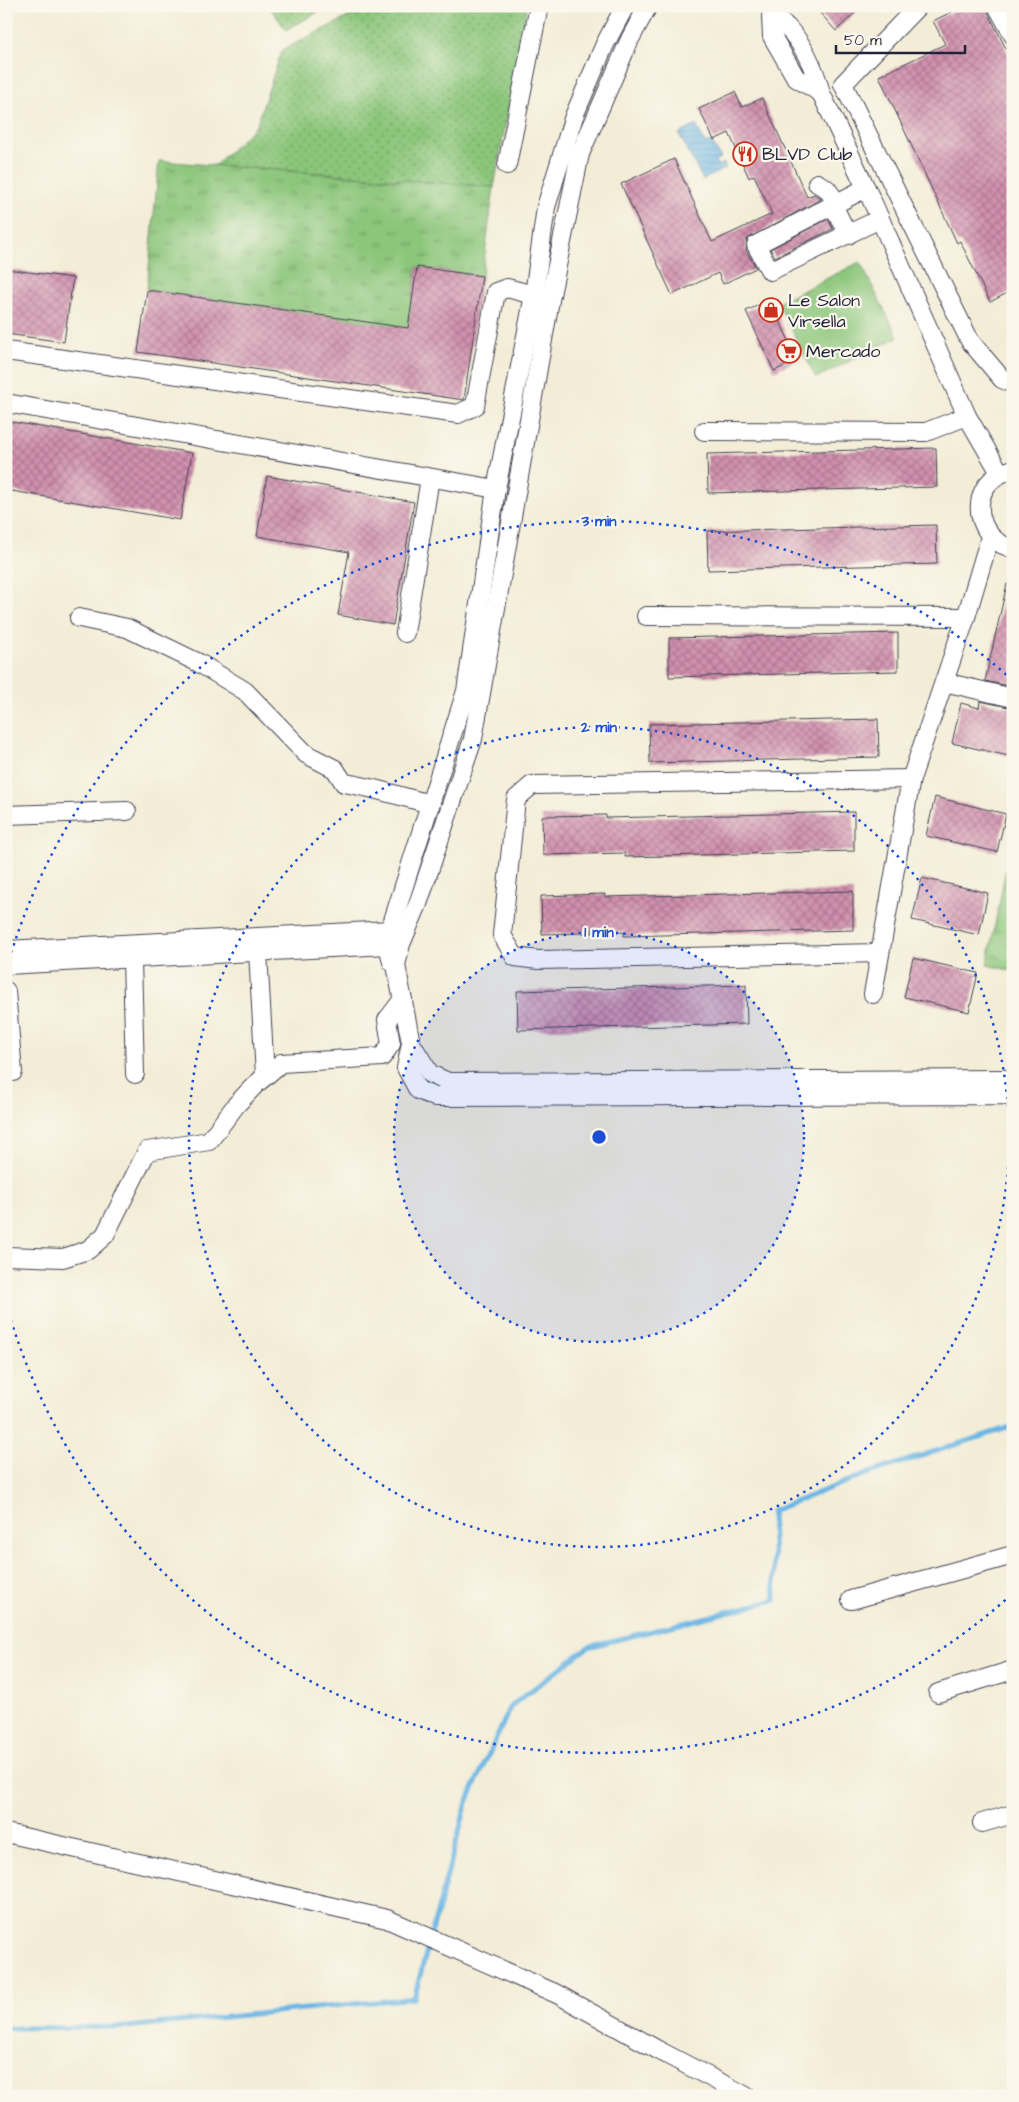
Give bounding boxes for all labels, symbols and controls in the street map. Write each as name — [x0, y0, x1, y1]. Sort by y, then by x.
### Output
scale bar — [836, 22, 965, 54]
text: 50 m — [844, 30, 882, 51]
restaurant icon: BLVD Club — [732, 141, 758, 167]
place label: BLVD Club — [762, 142, 852, 167]
place label: Le Salon Virsella — [788, 288, 860, 334]
shop icon: Le Salon Virsella — [758, 297, 784, 323]
supermarket icon: Mercado — [776, 338, 802, 364]
place label: Mercado — [806, 339, 880, 364]
text: 3 min — [580, 511, 617, 532]
text: 2 min — [580, 717, 618, 738]
text: 1 min — [584, 922, 614, 943]
centre of rings — [590, 1128, 608, 1146]

